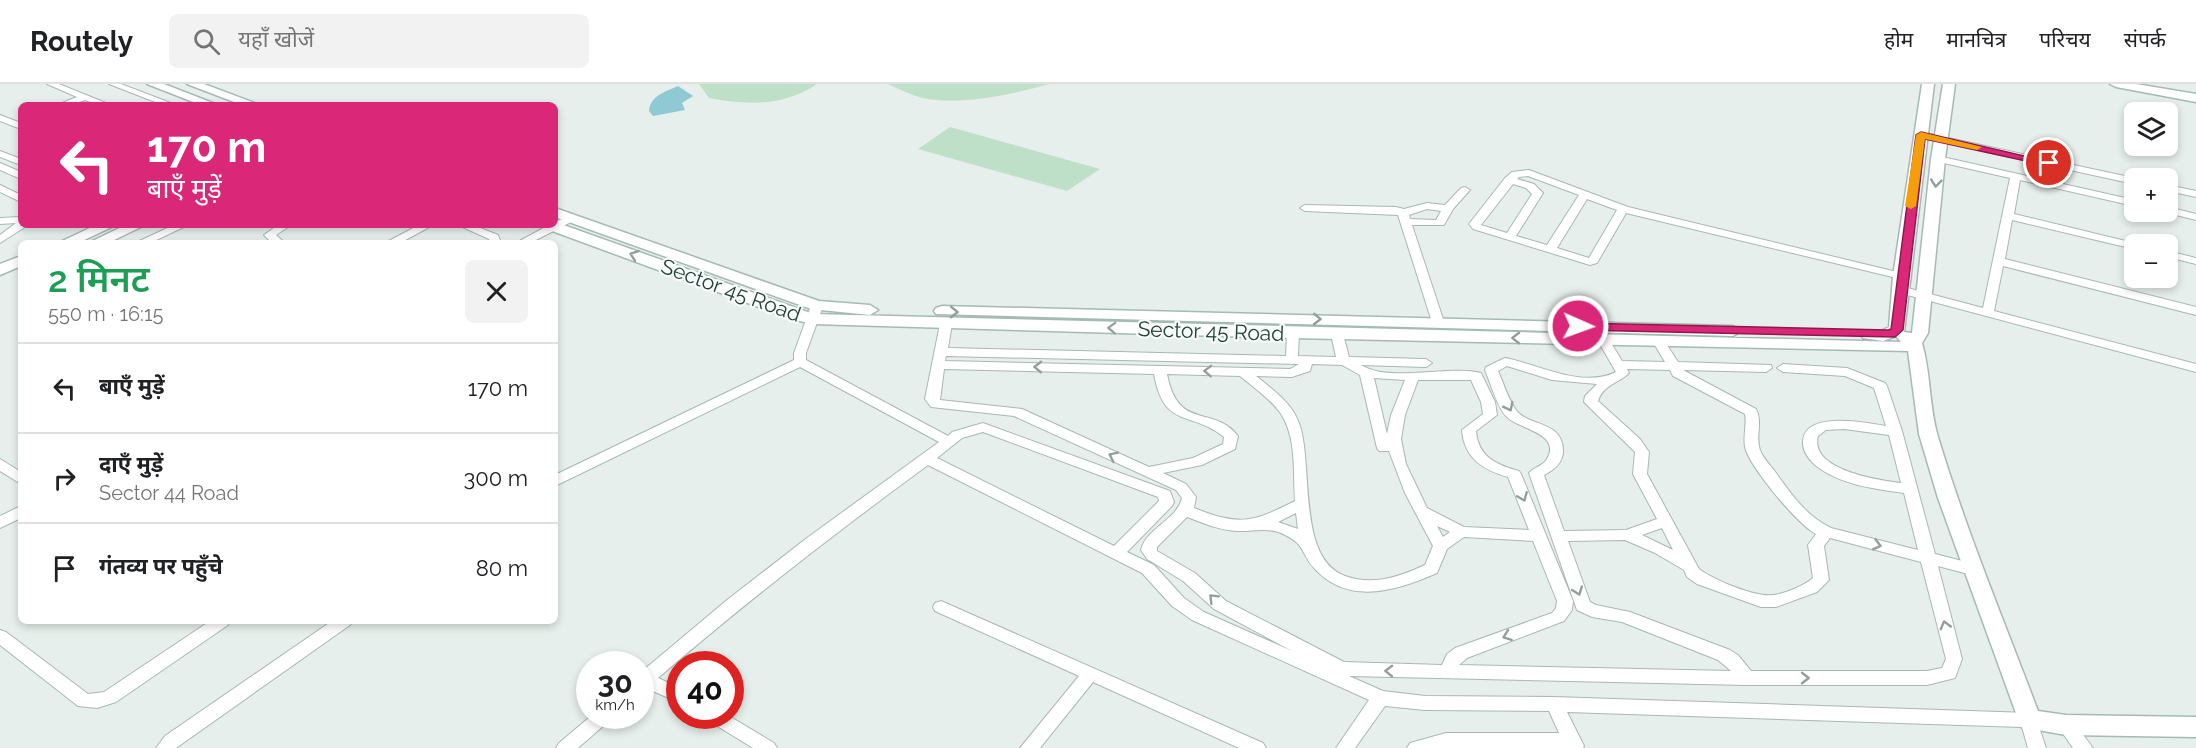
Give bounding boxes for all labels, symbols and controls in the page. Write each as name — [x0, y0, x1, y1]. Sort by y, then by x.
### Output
search box — [169, 14, 589, 68]
text: Routely — [30, 25, 133, 58]
icon: search — [190, 25, 223, 58]
text: यहाँ खोजें — [238, 26, 314, 52]
text: होम — [1884, 27, 1913, 52]
text: मानचित्र — [1946, 27, 2006, 52]
text: परिचय — [2039, 27, 2091, 52]
text: संपर्क — [2124, 27, 2166, 52]
map controls — [2124, 102, 2178, 288]
button: layers — [2124, 102, 2178, 156]
text: 170 m — [147, 123, 266, 172]
icon: left — [48, 126, 126, 204]
pin — [2023, 137, 2074, 188]
icon: arrive — [2032, 146, 2065, 179]
button: + — [2124, 168, 2178, 222]
text: बाएँ मुड़ें — [147, 173, 222, 204]
one-way arrow — [1930, 179, 1943, 188]
button: − — [2124, 234, 2178, 288]
one-way arrow — [629, 250, 640, 263]
street label: Sector 45 Road — [658, 253, 804, 327]
text: 2 मिनट — [48, 258, 150, 300]
button: close — [465, 260, 528, 323]
position arrow — [1546, 294, 1610, 358]
text: 550 m · 16:15 — [48, 302, 163, 326]
one-way arrow — [949, 305, 958, 318]
one-way arrow — [1312, 313, 1321, 326]
street label: Sector 45 Road — [1137, 316, 1285, 346]
one-way arrow — [1107, 322, 1116, 335]
one-way arrow — [1512, 332, 1521, 345]
one-way arrow — [1034, 361, 1043, 373]
one-way arrow — [1204, 365, 1213, 378]
icon: left — [48, 372, 81, 405]
text: बाएँ मुड़ें — [99, 373, 165, 399]
text: 170 m — [468, 375, 528, 401]
one-way arrow — [1502, 401, 1513, 411]
text: दाएँ मुड़ें — [99, 451, 163, 477]
one-way arrow — [1108, 451, 1119, 463]
icon: right — [48, 462, 81, 495]
text: 300 m — [463, 465, 528, 491]
text: Sector 44 Road — [99, 481, 239, 505]
one-way arrow — [1516, 491, 1528, 502]
one-way arrow — [1872, 537, 1882, 550]
icon: arrive — [48, 552, 81, 585]
text: गंतव्य पर पहुँचे — [99, 553, 223, 579]
text: 80 m — [476, 555, 528, 581]
one-way arrow — [1570, 585, 1583, 596]
one-way arrow — [1209, 594, 1220, 605]
one-way arrow — [1940, 620, 1953, 630]
one-way arrow — [1502, 628, 1513, 641]
speed limit sign: 40 — [666, 651, 744, 729]
text: 30 — [597, 665, 633, 700]
one-way arrow — [1384, 665, 1393, 677]
one-way arrow — [1800, 672, 1809, 684]
text: km/h — [595, 696, 635, 714]

